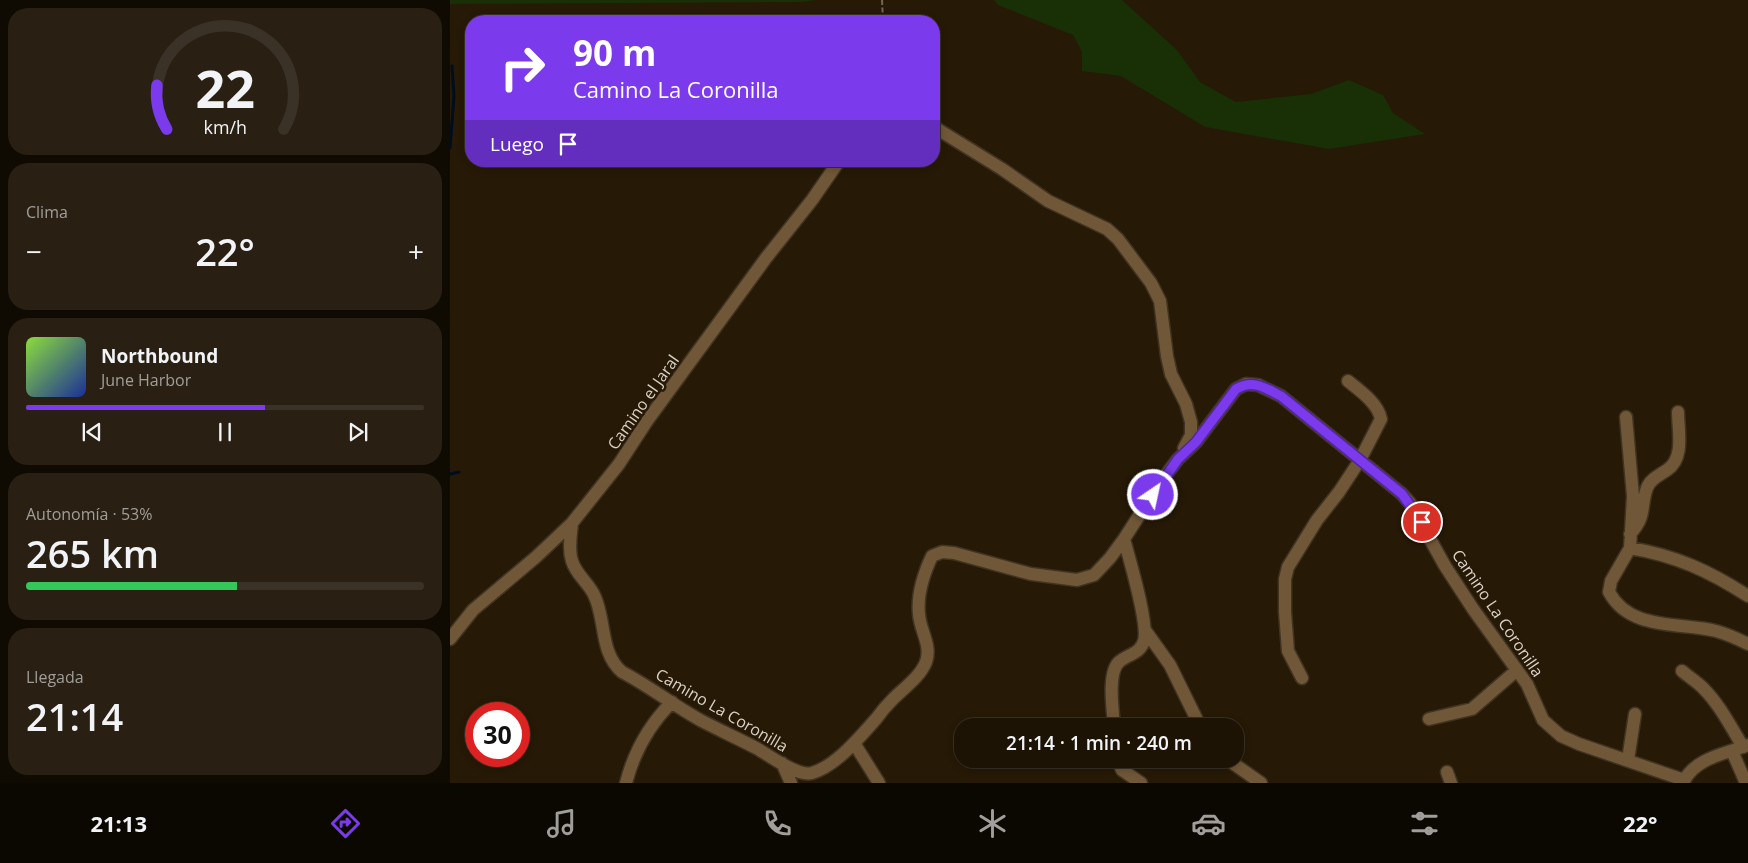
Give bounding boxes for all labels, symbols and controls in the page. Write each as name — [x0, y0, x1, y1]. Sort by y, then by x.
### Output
text: 90 m — [573, 29, 656, 76]
icon: right — [490, 35, 555, 100]
text: 22 — [195, 52, 255, 123]
text: Camino La Coronilla — [573, 74, 779, 104]
text: km/h — [203, 115, 247, 139]
icon: arrive — [554, 130, 582, 158]
text: Luego — [490, 131, 544, 157]
text: Clima — [26, 201, 68, 223]
text: 22° — [195, 225, 255, 277]
text: − — [26, 232, 42, 270]
text: + — [408, 232, 424, 270]
text: Northbound — [101, 343, 218, 369]
street label: Camino el Jaral — [602, 350, 684, 454]
text: June Harbor — [101, 369, 191, 391]
icon: previous — [78, 418, 106, 446]
icon: pause — [211, 418, 239, 446]
icon: next — [344, 418, 372, 446]
position arrow — [1126, 468, 1178, 520]
pin — [1401, 501, 1443, 543]
text: Autonomía · 53% — [26, 503, 152, 525]
icon: arrive — [1408, 508, 1436, 536]
text: 265 km — [26, 527, 159, 579]
street label: Camino La Coronilla — [1447, 545, 1549, 681]
street label: Camino La Coronilla — [652, 663, 792, 757]
text: Llegada — [26, 666, 84, 688]
text: 21:14 — [26, 690, 123, 742]
speed limit sign: 30 — [465, 702, 530, 767]
text: 21:14 · 1 min · 240 m — [1006, 730, 1192, 756]
icon: directions — [328, 806, 363, 841]
icon: music — [544, 806, 579, 841]
icon: phone — [760, 806, 795, 841]
icon: climate — [975, 806, 1010, 841]
icon: car — [1191, 806, 1226, 841]
icon: filters — [1407, 806, 1442, 841]
text: 21:13 — [90, 808, 147, 838]
text: 22° — [1623, 808, 1658, 838]

